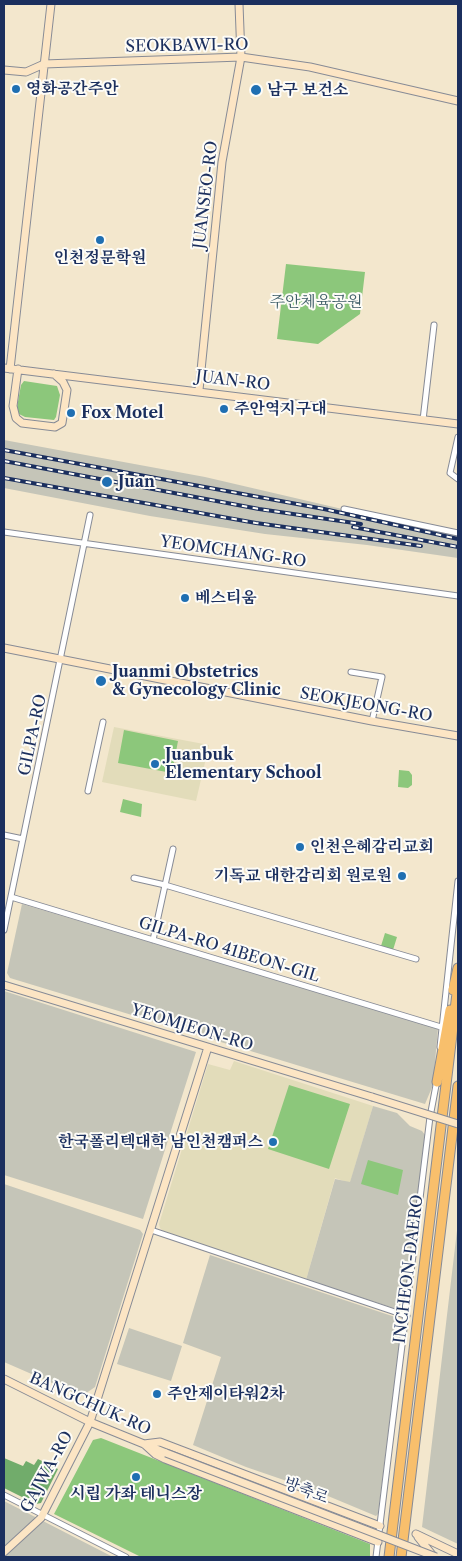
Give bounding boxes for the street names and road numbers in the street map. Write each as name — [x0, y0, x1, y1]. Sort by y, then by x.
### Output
street label: SEOKBAWI-RO — [125, 35, 249, 57]
street label: JUANSEO-RO — [190, 140, 222, 250]
street label: JUAN-RO — [195, 367, 271, 395]
street label: YEOMCHANG-RO — [159, 532, 307, 572]
street label: SEOKJEONG-RO — [298, 684, 434, 726]
street label: GILPA-RO — [15, 693, 51, 777]
street label: GILPA-RO 41BEON-GIL — [136, 913, 322, 987]
street label: YEOMJEON-RO — [129, 1000, 255, 1056]
street label: INCHEON-DAERO — [390, 1193, 428, 1345]
street label: BANGCHUK-RO — [26, 1369, 154, 1439]
street label: GAJWA-RO — [17, 1428, 77, 1516]
street label: 방축로 — [281, 1474, 331, 1508]

